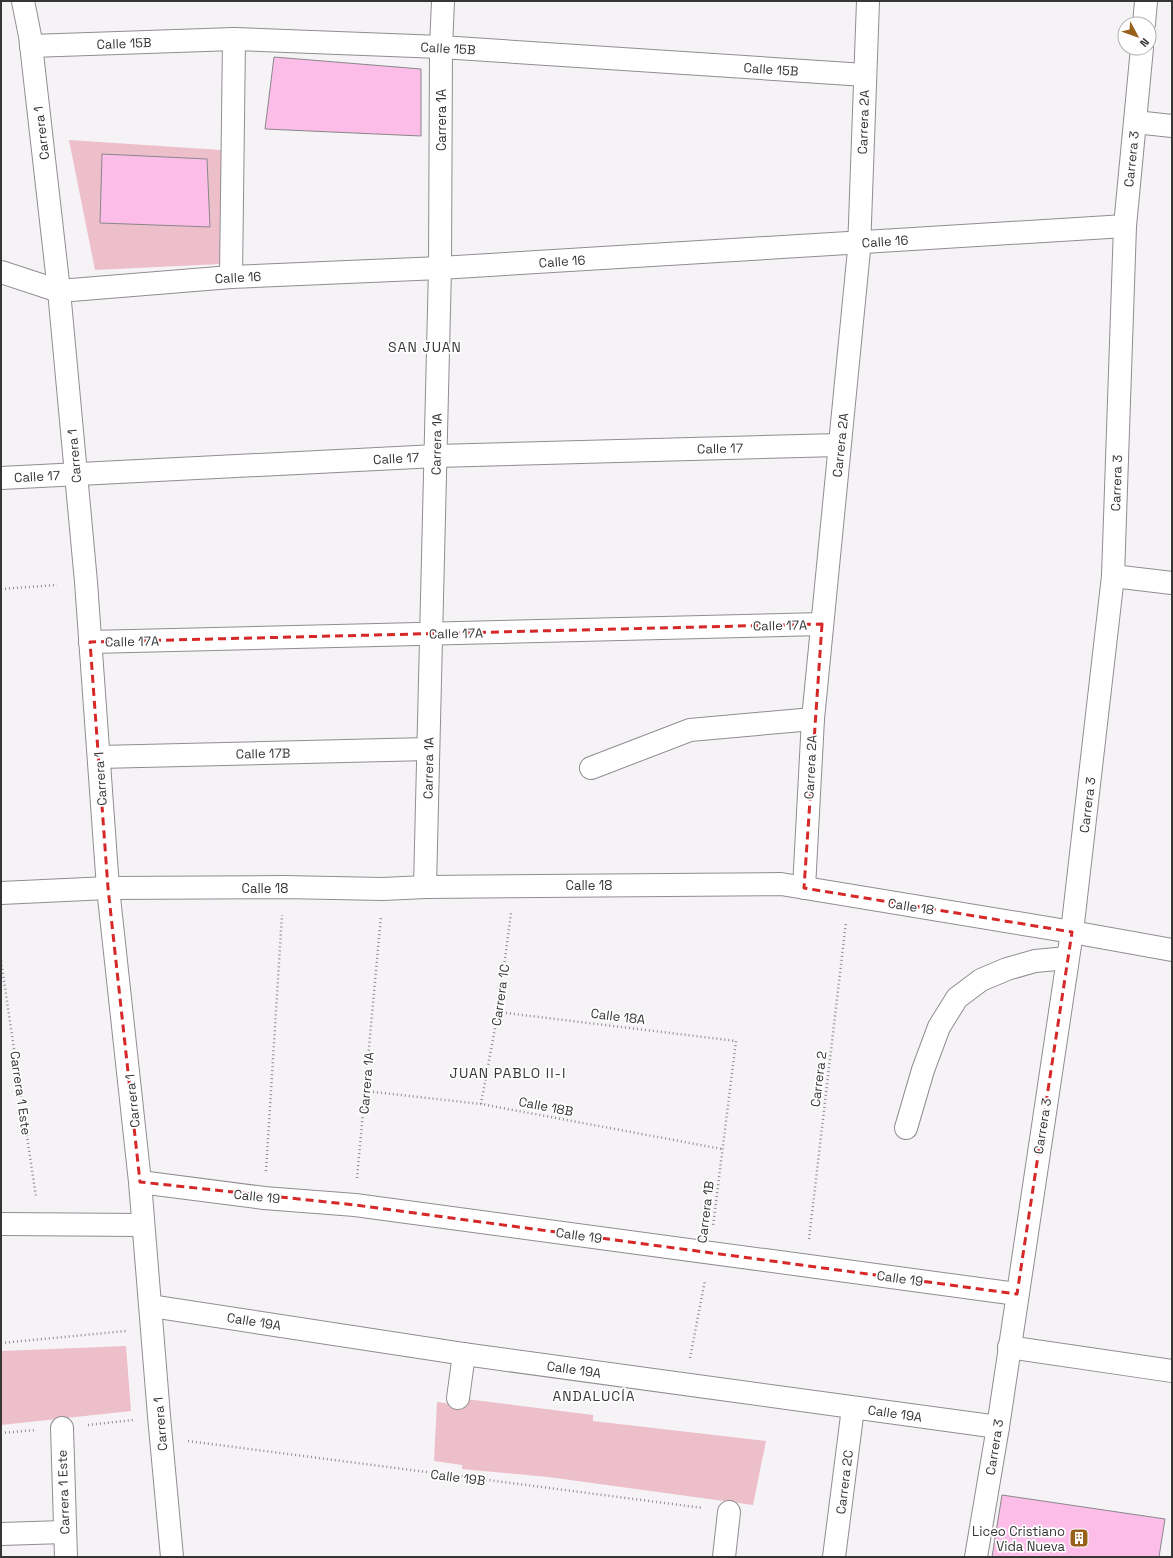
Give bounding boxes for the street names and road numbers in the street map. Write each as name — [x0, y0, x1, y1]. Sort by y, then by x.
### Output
street label: Calle 15B — [96, 34, 152, 53]
street label: Calle 15B — [420, 39, 476, 58]
street label: Calle 15B — [743, 59, 799, 80]
street label: Carrera 1A — [433, 89, 450, 151]
street label: Carrera 2A — [854, 89, 873, 155]
street label: Carrera 1 — [30, 105, 53, 161]
street label: Carrera 3 — [1120, 130, 1143, 188]
street label: Calle 16 — [861, 231, 909, 252]
street label: Calle 16 — [538, 251, 586, 272]
street label: Calle 16 — [214, 268, 262, 287]
street label: Carrera 2A — [829, 412, 852, 478]
street label: Carrera 1A — [427, 413, 446, 475]
street label: Carrera 1 — [64, 428, 85, 484]
street label: Calle 17 — [697, 440, 743, 457]
street label: Calle 17 — [373, 449, 419, 468]
street label: Carrera 3 — [1107, 454, 1126, 512]
street label: Calle 17 — [14, 467, 60, 486]
street label: Calle 17A — [753, 617, 807, 634]
street label: Calle 17A — [429, 625, 483, 642]
street label: Calle 17A — [105, 633, 159, 650]
street label: Carrera 2A — [800, 734, 821, 800]
street label: Carrera 1A — [419, 737, 438, 799]
street label: Calle 17B — [236, 745, 290, 762]
street label: Carrera 1 — [90, 751, 111, 807]
street label: Carrera 3 — [1076, 776, 1099, 834]
street label: Calle 18 — [566, 877, 612, 894]
street label: Calle 18 — [242, 880, 288, 897]
street label: Calle 18 — [886, 894, 935, 919]
street label: Carrera 1C — [488, 963, 513, 1027]
street label: Calle 18A — [590, 1005, 646, 1028]
street label: Carrera 1 Este — [6, 1050, 35, 1136]
street label: Carrera 2 — [807, 1050, 830, 1108]
street label: Carrera 1A — [355, 1051, 378, 1115]
street label: Carrera 1 — [121, 1073, 144, 1129]
street label: Calle 18B — [517, 1093, 575, 1120]
street label: Carrera 3 — [1030, 1097, 1055, 1155]
street label: Carrera 1B — [693, 1180, 718, 1244]
street label: Calle 19 — [233, 1186, 281, 1207]
street label: Calle 19 — [555, 1224, 603, 1247]
street label: Calle 19 — [876, 1267, 924, 1290]
street label: Calle 19A — [226, 1309, 282, 1334]
street label: Calle 19A — [546, 1357, 602, 1382]
street label: Carrera 1 — [150, 1396, 171, 1452]
street label: Calle 19A — [867, 1401, 923, 1426]
street label: Carrera 3 — [982, 1418, 1007, 1476]
street label: Carrera 1 Este — [54, 1449, 73, 1535]
street label: Carrera 2C — [832, 1449, 857, 1515]
street label: Calle 19B — [429, 1466, 486, 1489]

